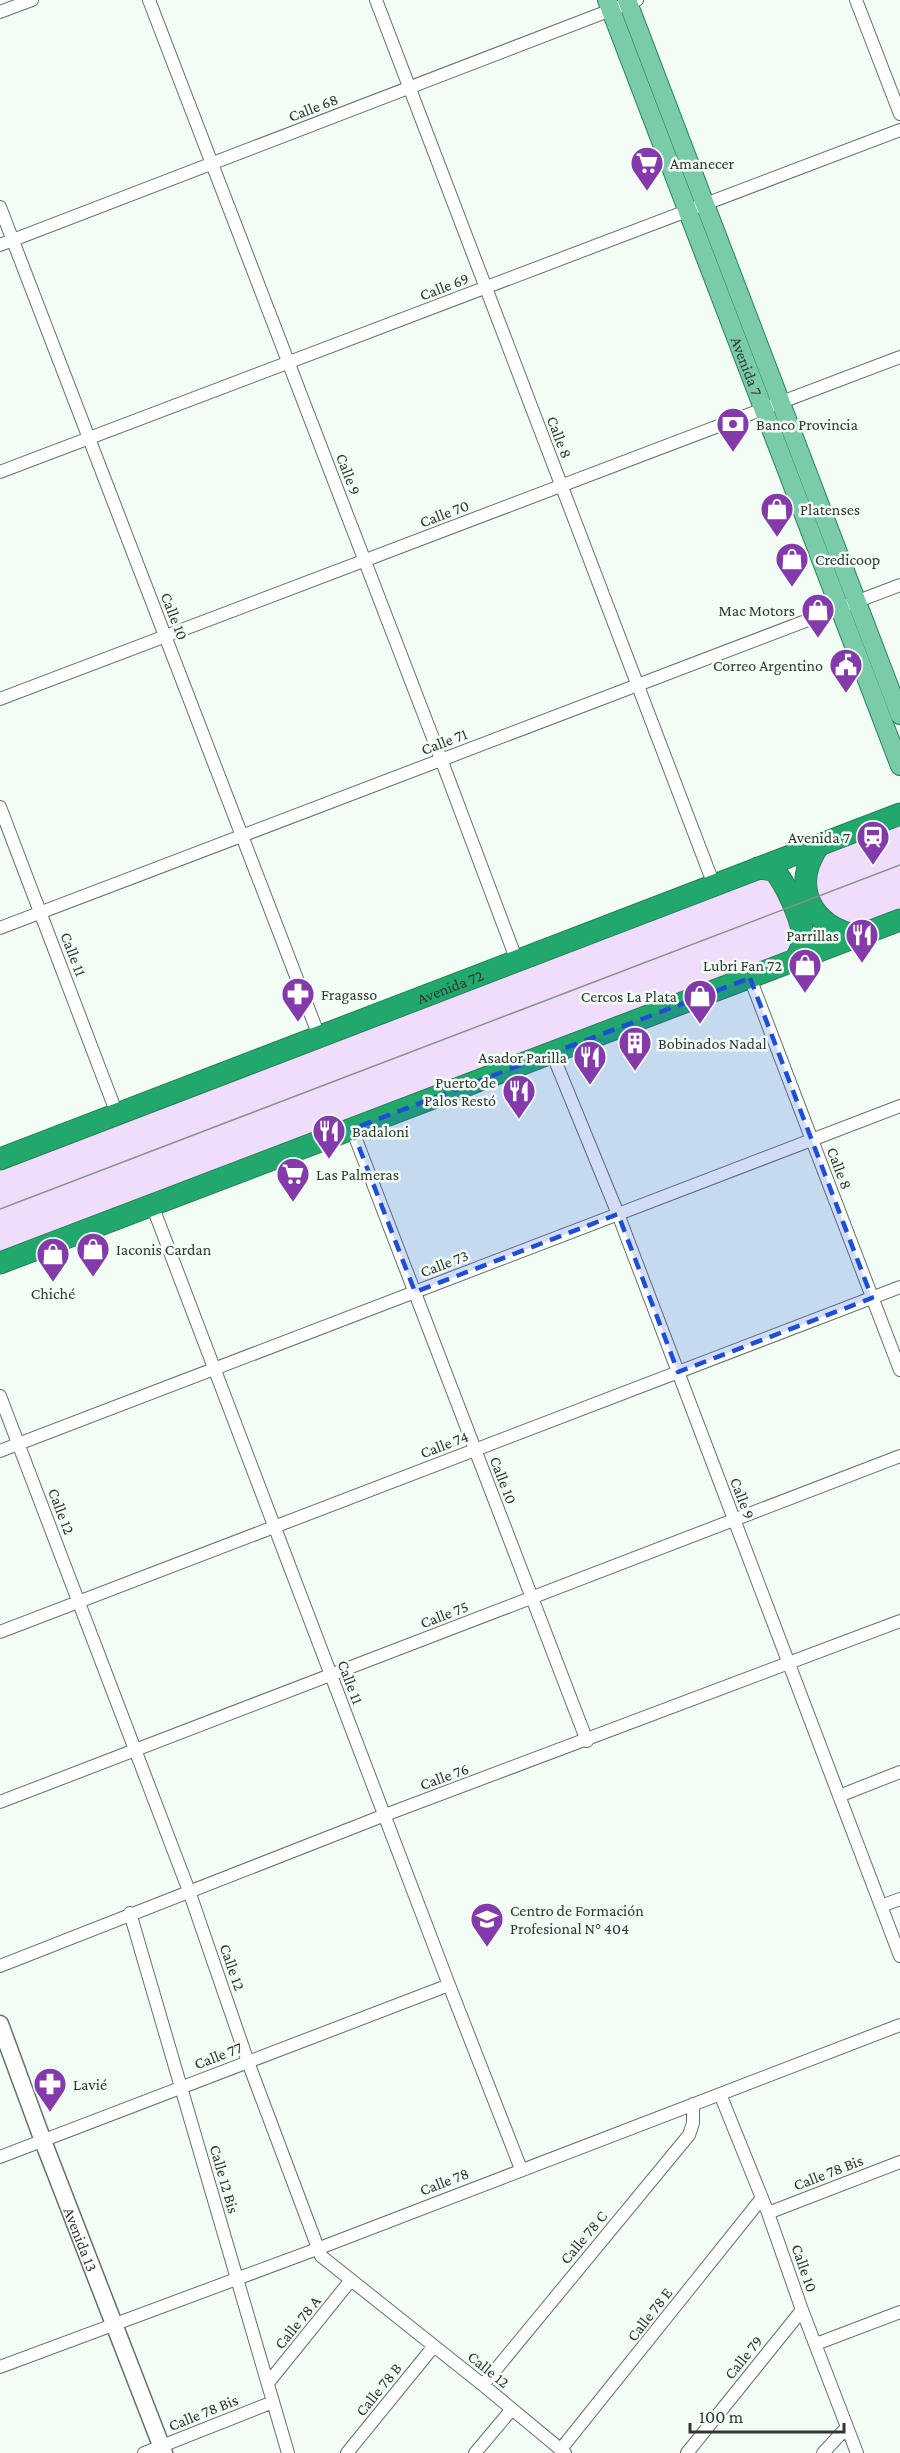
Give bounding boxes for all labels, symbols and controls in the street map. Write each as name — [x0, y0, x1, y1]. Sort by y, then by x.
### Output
street label: Calle 68 — [286, 90, 340, 125]
supermarket icon: Amanecer — [629, 145, 665, 192]
place label: Amanecer — [670, 155, 735, 172]
street label: Calle 69 — [417, 269, 471, 304]
street label: Avenida 7 — [728, 334, 766, 399]
bank icon: Banco Provincia — [715, 406, 751, 453]
street label: Calle 8 — [544, 414, 575, 461]
place label: Banco Provincia — [756, 416, 859, 433]
street label: Calle 9 — [333, 451, 364, 497]
shop icon: Platenses — [759, 491, 795, 538]
street label: Calle 70 — [417, 496, 471, 531]
place label: Platenses — [800, 501, 860, 518]
shop icon: Credicoop — [774, 541, 810, 588]
place label: Credicoop — [815, 551, 880, 569]
street label: Calle 10 — [158, 590, 191, 642]
shop icon: Mac Motors — [800, 592, 836, 639]
place label: Mac Motors — [718, 602, 795, 619]
public building icon: Correo Argentino — [828, 647, 864, 694]
place label: Correo Argentino — [713, 657, 823, 675]
street label: Calle 71 — [419, 725, 470, 758]
station icon: Avenida 7 — [855, 819, 891, 866]
place label: Avenida 7 — [788, 829, 851, 846]
restaurant icon: Parrillas — [844, 917, 880, 964]
place label: Parrillas — [786, 927, 839, 944]
street label: Calle 11 — [57, 930, 90, 979]
shop icon: Lubri Fan 72 — [787, 947, 823, 994]
place label: Lubri Fan 72 — [703, 957, 782, 974]
street label: Avenida 72 — [415, 966, 486, 1007]
pharmacy icon: Fragasso — [280, 976, 316, 1023]
shop icon: Cercos La Plata — [682, 978, 718, 1025]
place label: Fragasso — [321, 986, 377, 1004]
place label: Cercos La Plata — [581, 988, 678, 1005]
building icon: Bobinados Nadal — [617, 1025, 653, 1072]
place label: Bobinados Nadal — [658, 1035, 767, 1052]
restaurant icon: Asador Parilla — [572, 1039, 608, 1086]
place label: Asador Parilla — [478, 1049, 568, 1066]
restaurant icon: Puerto de Palos Restó — [501, 1073, 537, 1120]
place label: Puerto de Palos Restó — [424, 1074, 496, 1109]
restaurant icon: Badaloni — [311, 1113, 347, 1160]
place label: Badaloni — [352, 1123, 409, 1140]
street label: Calle 8 — [824, 1145, 855, 1192]
supermarket icon: Las Palmeras — [275, 1156, 311, 1203]
place label: Las Palmeras — [316, 1166, 399, 1183]
shop icon: Iaconis Cardan — [75, 1231, 111, 1278]
shop icon: Chiché — [35, 1236, 71, 1283]
place label: Iaconis Cardan — [116, 1241, 212, 1258]
street label: Calle 73 — [418, 1247, 471, 1280]
place label: Chiché — [31, 1285, 75, 1302]
street label: Calle 74 — [418, 1428, 471, 1461]
street label: Calle 10 — [487, 1454, 520, 1506]
street label: Calle 9 — [727, 1475, 758, 1521]
street label: Calle 12 — [45, 1486, 78, 1537]
street label: Calle 75 — [418, 1598, 471, 1631]
street label: Calle 11 — [334, 1658, 367, 1707]
street label: Calle 76 — [418, 1760, 471, 1793]
school or university icon: Centro de Formación Profesional N° 404 — [469, 1901, 505, 1948]
place label: Centro de Formación Profesional N° 404 — [510, 1902, 644, 1937]
street label: Calle 12 — [217, 1942, 249, 1993]
street label: Calle 77 — [192, 2038, 245, 2072]
pharmacy icon: Lavié — [32, 2066, 68, 2113]
place label: Lavié — [73, 2076, 107, 2093]
street label: Calle 12 Bis — [207, 2143, 242, 2215]
street label: Calle 78 Bis — [791, 2151, 865, 2194]
street label: Calle 78 — [417, 2164, 471, 2199]
street label: Avenida 13 — [60, 2205, 101, 2274]
street label: Calle 78 C — [556, 2208, 610, 2267]
street label: Calle 10 — [788, 2242, 821, 2294]
street label: Calle 78 E — [623, 2284, 676, 2344]
street label: Calle 78 A — [271, 2292, 324, 2352]
street label: Calle 79 — [721, 2332, 766, 2382]
street label: Calle 12 — [465, 2348, 513, 2391]
street label: Calle 78 B — [352, 2359, 405, 2419]
street label: Calle 78 Bis — [166, 2391, 240, 2434]
scale bar — [690, 2396, 844, 2434]
text: 100 m — [699, 2407, 744, 2427]

